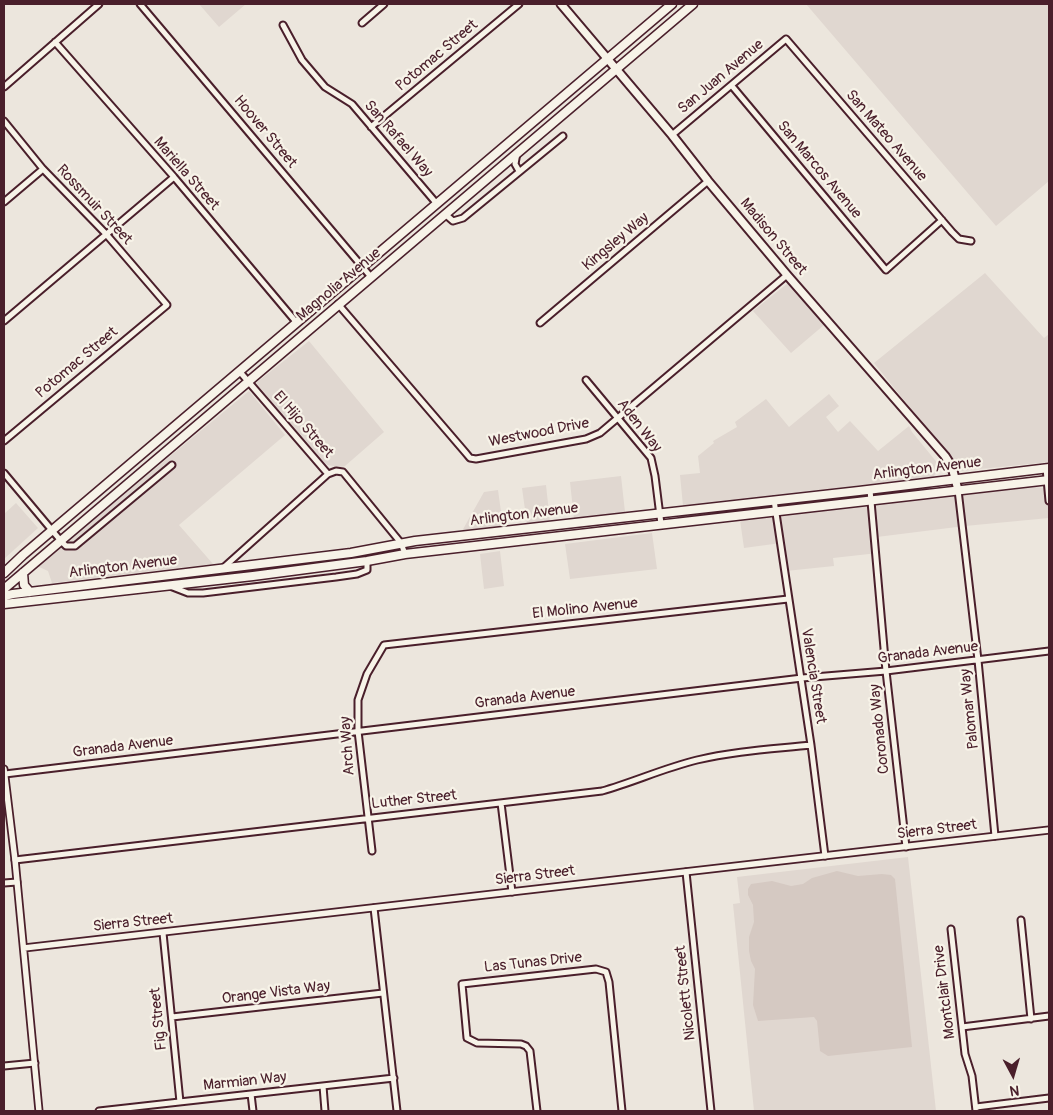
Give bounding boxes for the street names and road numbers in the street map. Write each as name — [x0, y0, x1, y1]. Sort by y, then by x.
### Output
street label: Potomac Street — [392, 16, 482, 96]
street label: San Juan Avenue — [675, 36, 767, 118]
street label: San Mateo Avenue — [841, 87, 931, 185]
street label: Hoover Street — [229, 92, 301, 172]
street label: San Rafael Way — [360, 97, 436, 181]
street label: San Marcos Avenue — [773, 118, 865, 222]
street label: Mariella Street — [149, 134, 223, 214]
street label: Rossmuir Street — [52, 161, 136, 249]
street label: Madison Street — [736, 195, 810, 279]
street label: Kingsley Way — [579, 209, 653, 275]
street label: Magnolia Avenue — [293, 244, 385, 326]
street label: Potomac Street — [32, 323, 122, 403]
street label: El Hijo Street — [269, 388, 337, 462]
street label: Aden Way — [613, 396, 665, 456]
street label: Westwood Drive — [487, 414, 591, 452]
street label: Arlington Avenue — [872, 453, 982, 485]
street label: Arlington Avenue — [469, 499, 579, 531]
street label: Arlington Avenue — [68, 551, 178, 583]
street label: El Molino Avenue — [531, 595, 639, 623]
street label: Valencia Street — [797, 627, 829, 725]
street label: Granada Avenue — [877, 638, 979, 668]
street label: Palomar Way — [957, 668, 983, 750]
street label: Granada Avenue — [474, 683, 576, 713]
street label: Coronado Way — [866, 683, 894, 775]
street label: Arch Way — [337, 716, 359, 776]
street label: Granada Avenue — [72, 732, 174, 762]
street label: Luther Street — [370, 787, 458, 813]
street label: Sierra Street — [896, 816, 978, 844]
street label: Sierra Street — [494, 862, 576, 890]
street label: Sierra Street — [92, 910, 174, 936]
street label: Montclair Drive — [930, 944, 960, 1040]
street label: Nicolett Street — [672, 945, 700, 1041]
street label: Las Tunas Drive — [483, 949, 583, 977]
street label: Orange Vista Way — [221, 977, 331, 1009]
street label: Fig Street — [147, 987, 171, 1051]
street label: Marmian Way — [202, 1069, 288, 1095]

